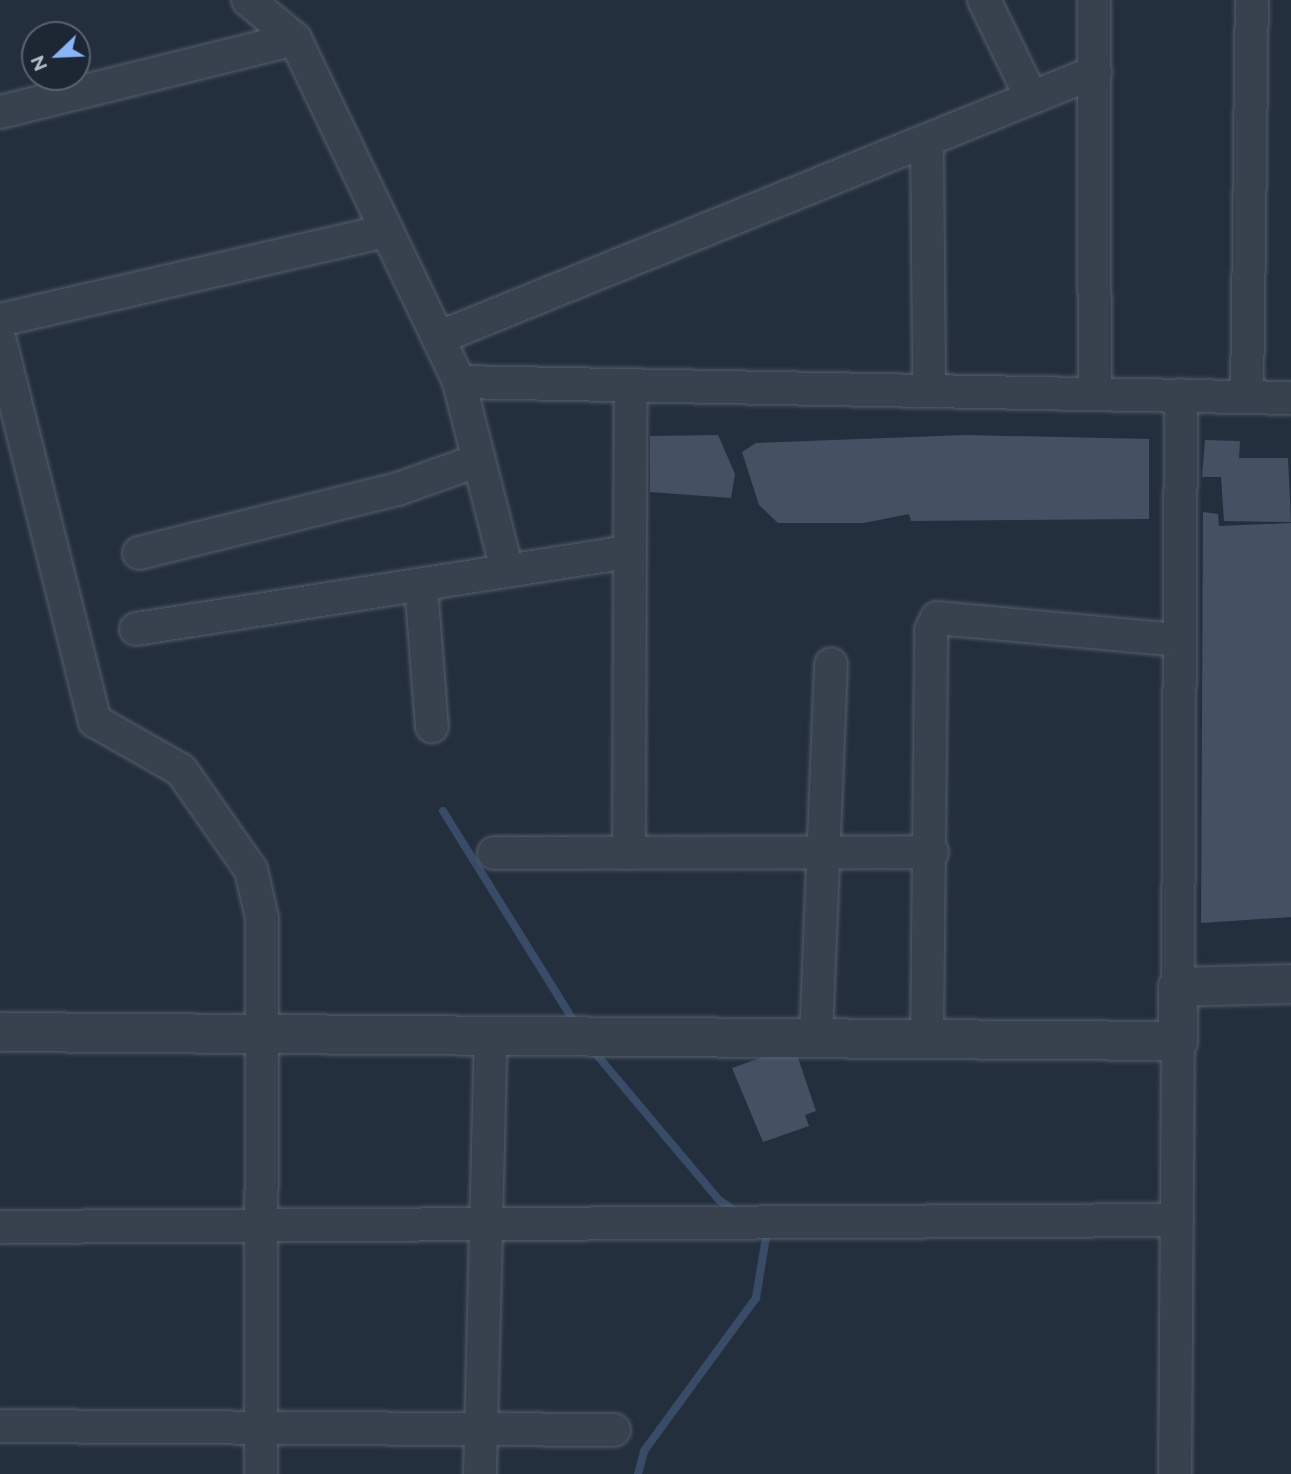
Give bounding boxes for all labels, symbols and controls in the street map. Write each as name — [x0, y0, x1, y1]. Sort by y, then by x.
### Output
north arrow — [21, 21, 91, 91]
text: N — [26, 52, 51, 74]

